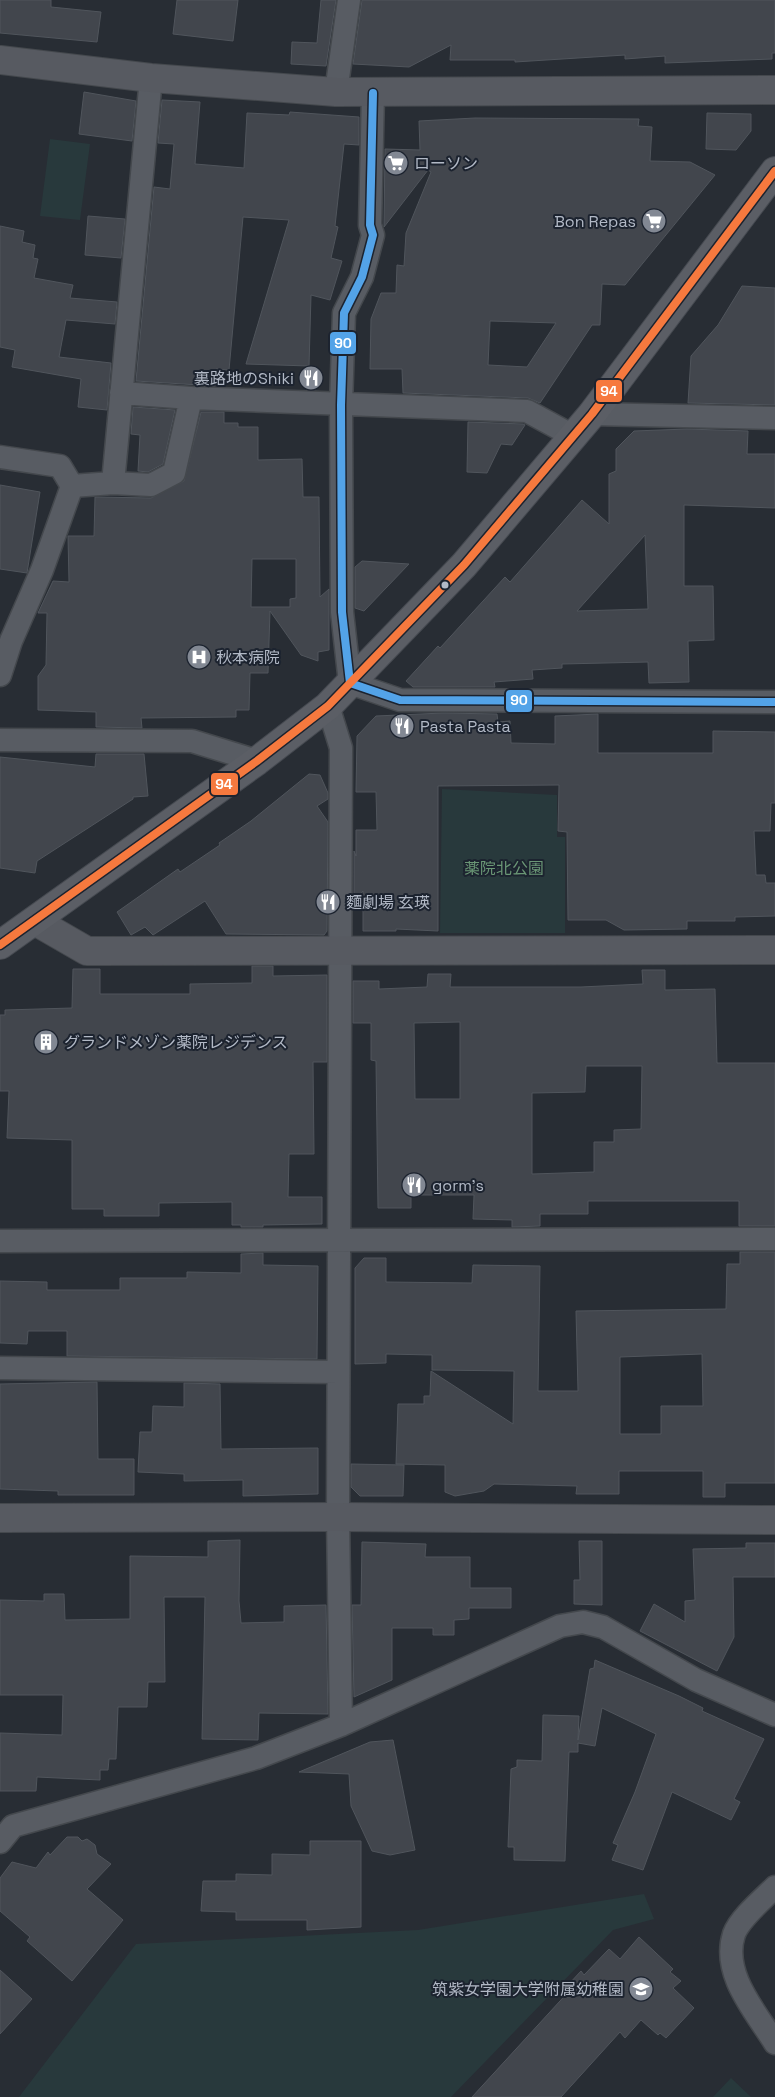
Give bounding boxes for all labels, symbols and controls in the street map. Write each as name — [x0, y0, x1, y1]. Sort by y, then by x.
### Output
supermarket icon: ローソン — [383, 150, 409, 176]
place label: ローソン — [414, 153, 478, 174]
supermarket icon: Bon Repas — [641, 208, 667, 234]
place label: Bon Repas — [554, 211, 636, 232]
line badge: 90 — [329, 331, 357, 355]
text: 90 — [334, 334, 352, 352]
restaurant icon: 裏路地のShiki — [298, 365, 324, 391]
place label: 裏路地のShiki — [194, 368, 294, 389]
line badge: 94 — [595, 379, 623, 403]
text: 94 — [600, 382, 618, 400]
unlabelled marker — [440, 580, 450, 590]
hospital icon: 秋本病院 — [186, 644, 212, 670]
place label: 秋本病院 — [216, 647, 280, 668]
line badge: 90 — [505, 689, 533, 713]
text: 90 — [510, 691, 528, 709]
restaurant icon: Pasta Pasta — [389, 713, 415, 739]
place label: Pasta Pasta — [420, 716, 511, 737]
line badge: 94 — [210, 772, 239, 796]
text: 94 — [215, 775, 233, 793]
park label: 薬院北公園 — [464, 858, 544, 879]
restaurant icon: 麵劇場 玄瑛 — [315, 889, 341, 915]
place label: 麵劇場 玄瑛 — [346, 892, 430, 913]
building icon: グランドメゾン薬院レジデンス — [33, 1029, 59, 1055]
place label: グランドメゾン薬院レジデンス — [64, 1032, 288, 1053]
restaurant icon: gorm's — [401, 1172, 427, 1198]
place label: gorm's — [432, 1175, 484, 1196]
school or university icon: 筑紫女学園大学附属幼稚園 — [628, 1976, 654, 2002]
place label: 筑紫女学園大学附属幼稚園 — [432, 1979, 624, 2000]

